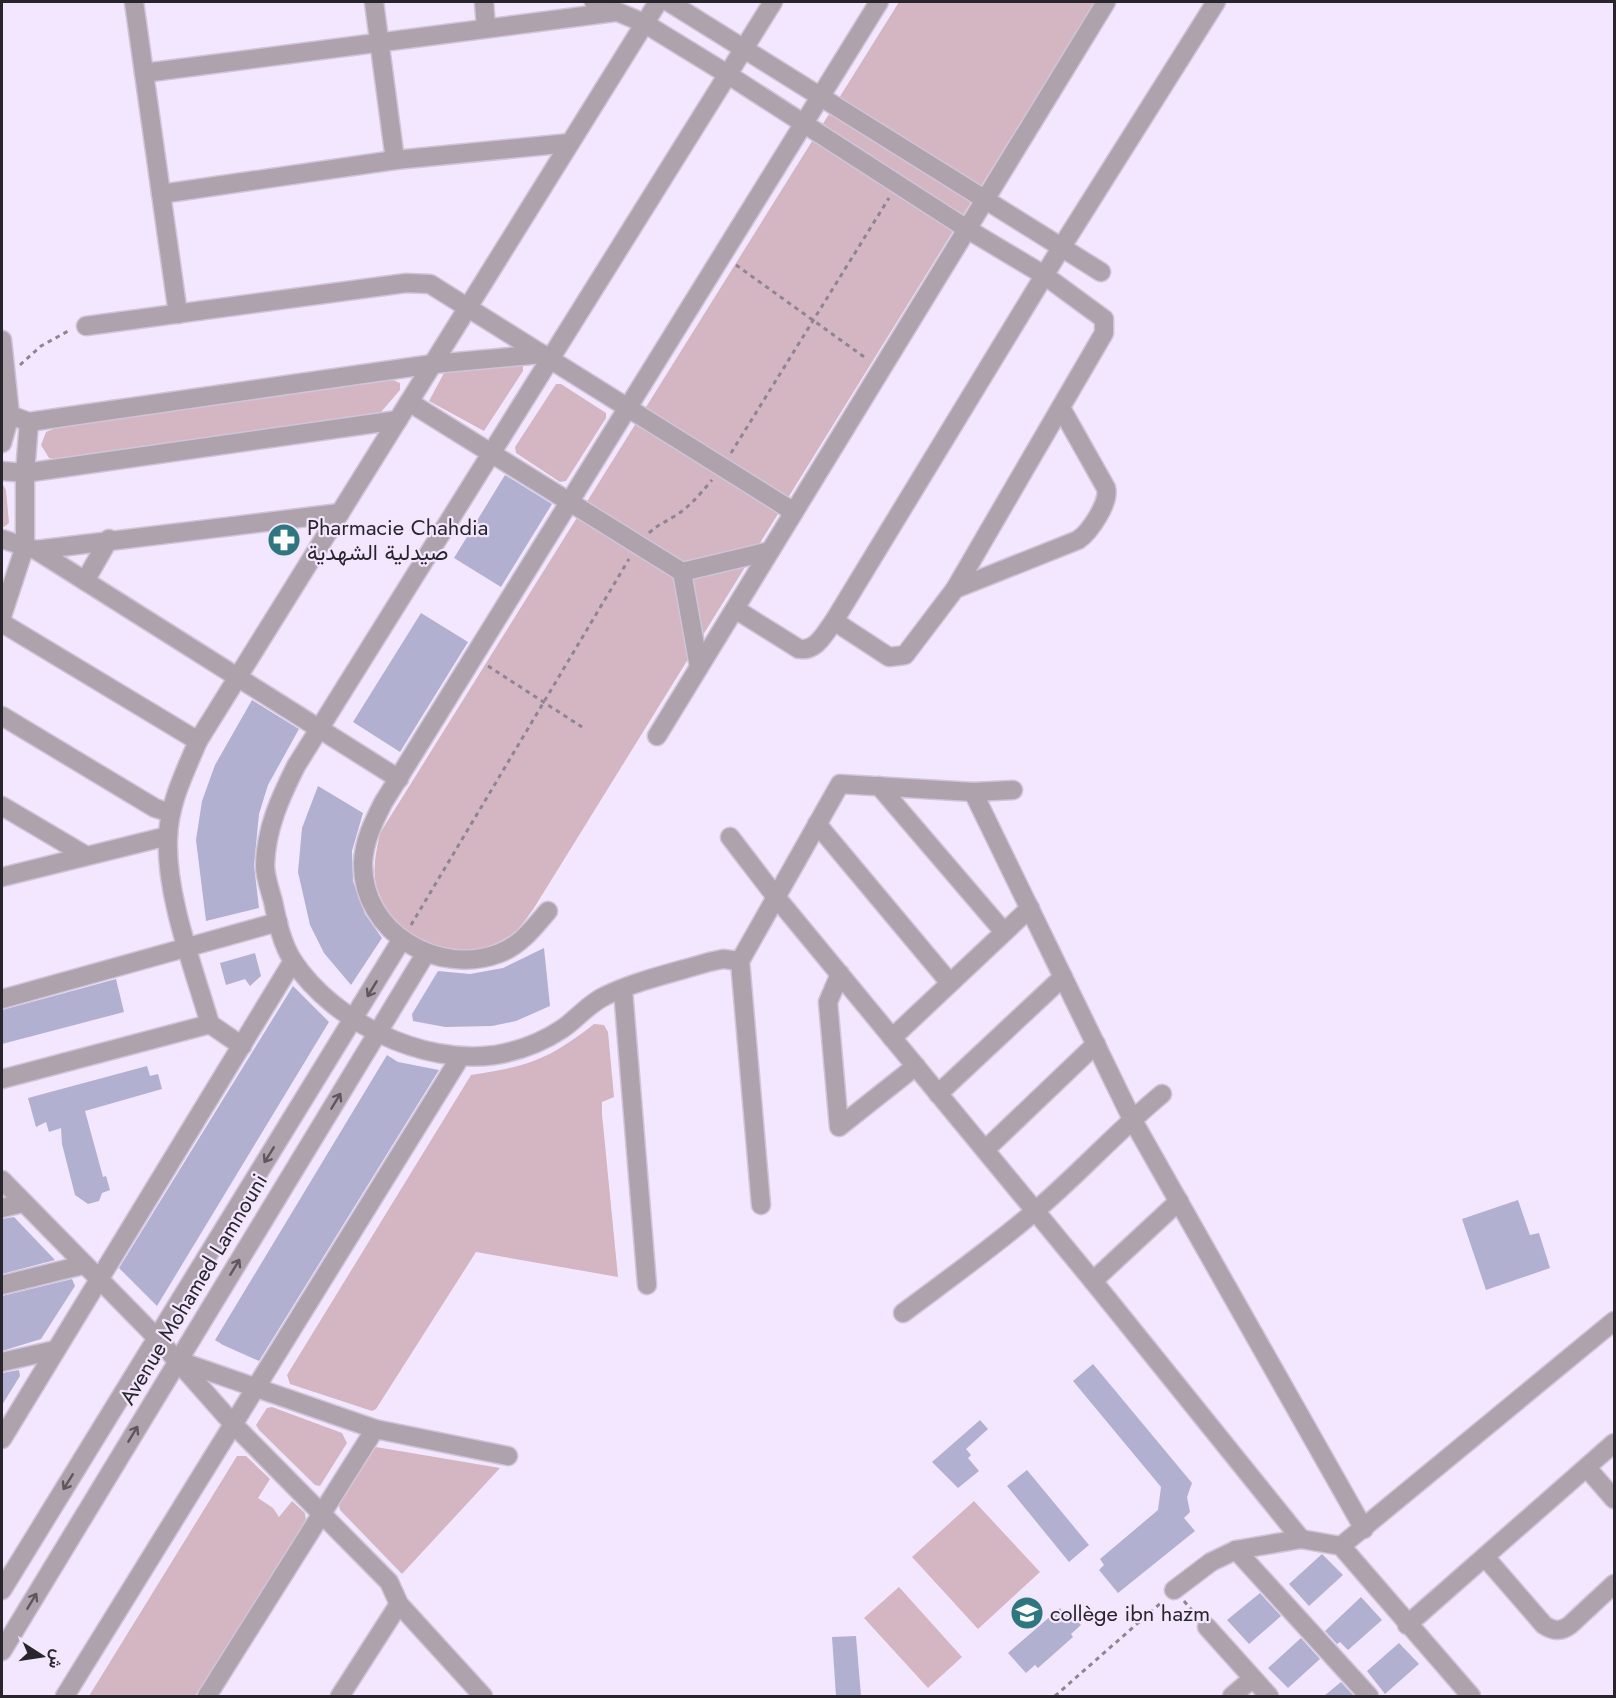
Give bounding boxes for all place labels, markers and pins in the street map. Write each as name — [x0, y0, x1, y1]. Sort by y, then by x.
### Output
place label: Pharmacie Chahdia صيدلية الشهدية — [307, 511, 488, 568]
pharmacy icon: Pharmacie Chahdia صيدلية الشهدية — [266, 522, 302, 558]
school or university icon: collège ibn hazm — [1009, 1595, 1045, 1631]
place label: collège ibn hazm — [1050, 1597, 1210, 1629]

